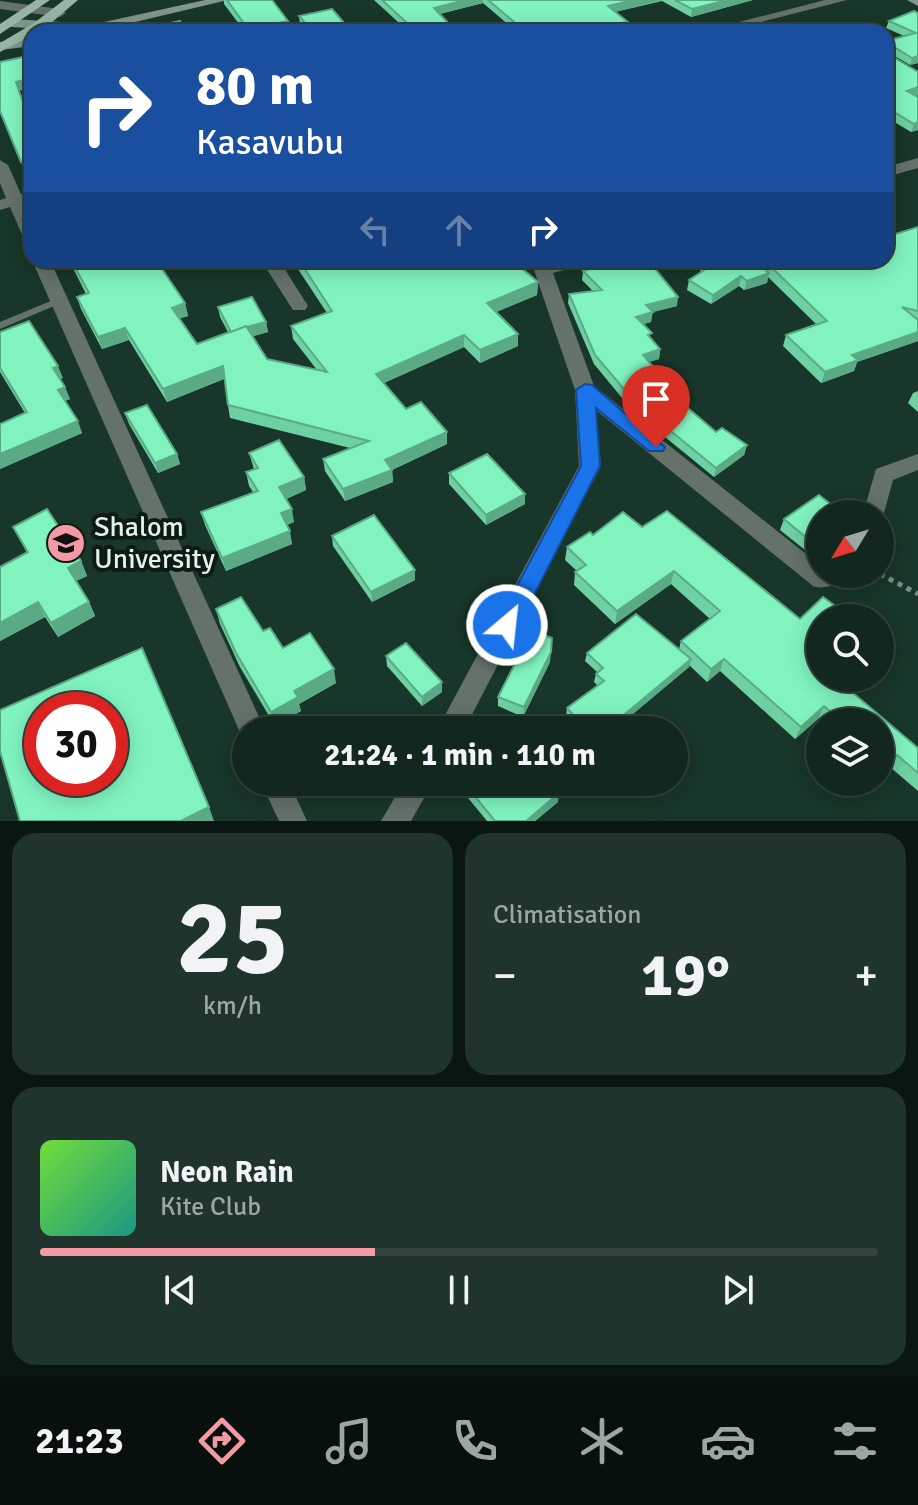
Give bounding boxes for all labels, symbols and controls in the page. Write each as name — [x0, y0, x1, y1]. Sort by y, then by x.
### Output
text: 80 m — [196, 51, 314, 120]
icon: right — [64, 56, 168, 160]
text: Kasavubu — [196, 120, 344, 165]
icon: left — [353, 208, 397, 252]
icon: ahead — [437, 208, 481, 252]
icon: right — [521, 208, 565, 252]
pin — [622, 365, 690, 447]
icon: arrive — [634, 377, 678, 421]
north arrow — [806, 500, 894, 588]
map controls — [806, 500, 894, 796]
place label: Shalom University — [94, 510, 215, 576]
school or university icon: Shalom University — [45, 522, 87, 564]
position arrow — [465, 583, 549, 667]
button: search — [806, 604, 894, 692]
speed limit sign: 30 — [24, 692, 128, 796]
button: layers — [806, 708, 894, 796]
text: 21:24 · 1 min · 110 m — [324, 737, 596, 774]
text: 25 — [176, 874, 289, 1002]
text: Climatisation — [493, 899, 642, 931]
text: 19° — [641, 939, 730, 1013]
text: − — [493, 949, 517, 1003]
text: + — [854, 949, 878, 1003]
text: km/h — [203, 990, 262, 1022]
text: Neon Rain — [160, 1154, 294, 1191]
text: Kite Club — [160, 1191, 261, 1223]
icon: previous — [158, 1268, 202, 1312]
icon: pause — [437, 1268, 481, 1312]
icon: next — [716, 1268, 760, 1312]
icon: directions — [194, 1413, 250, 1469]
icon: music — [321, 1413, 377, 1469]
icon: phone — [447, 1413, 503, 1469]
icon: climate — [574, 1413, 630, 1469]
icon: car — [700, 1413, 756, 1469]
icon: filters — [827, 1413, 883, 1469]
text: 21:23 — [35, 1419, 124, 1464]

